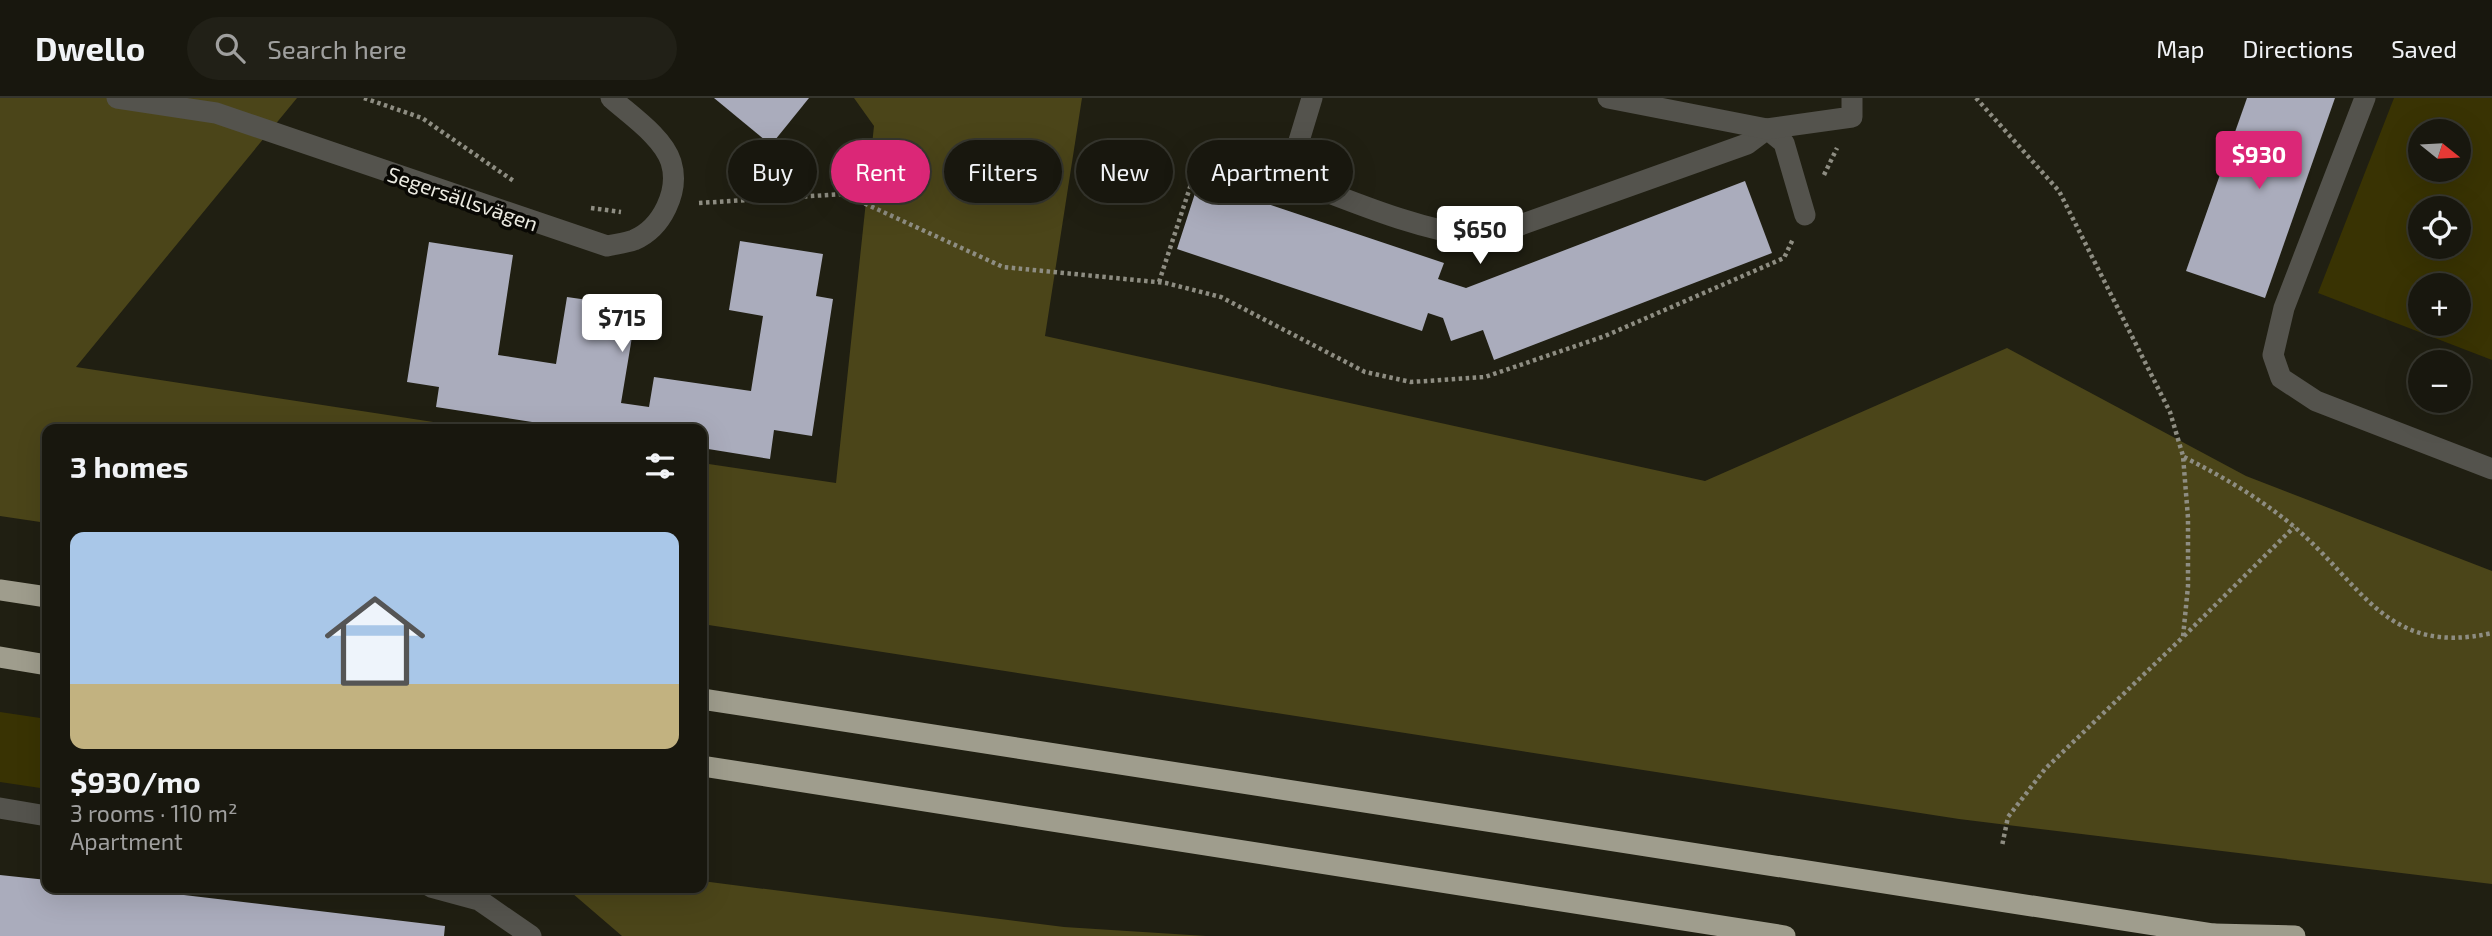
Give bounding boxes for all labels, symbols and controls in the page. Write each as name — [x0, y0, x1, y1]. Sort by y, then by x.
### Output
search box — [187, 17, 677, 80]
text: Dwello — [35, 28, 145, 68]
icon: search — [211, 29, 249, 67]
text: Search here — [267, 33, 407, 64]
text: Map — [2156, 34, 2204, 63]
text: Directions — [2242, 34, 2353, 63]
text: Saved — [2391, 34, 2457, 63]
north arrow — [2408, 119, 2471, 182]
map controls — [2408, 119, 2471, 413]
pin: $930 — [2218, 132, 2300, 191]
chip: Buy — [728, 140, 817, 203]
chip: Rent — [831, 140, 930, 203]
chip: Filters — [944, 140, 1062, 203]
chip: New — [1076, 140, 1173, 203]
chip: Apartment — [1187, 140, 1353, 203]
text: $930 — [2232, 140, 2286, 168]
street label: Segersällsvägen — [385, 161, 541, 235]
button: locate — [2408, 196, 2471, 259]
pin: $650 — [1439, 206, 1521, 266]
text: $650 — [1453, 215, 1507, 243]
button: + — [2408, 273, 2471, 336]
pin: $715 — [581, 294, 663, 354]
text: $715 — [598, 303, 646, 331]
button: − — [2408, 350, 2471, 413]
icon: filters — [641, 447, 679, 485]
text: 3 homes — [70, 448, 189, 484]
icon: home — [312, 578, 438, 704]
text: $930/mo — [70, 763, 201, 799]
text: 3 rooms · 110 m² — [70, 799, 237, 827]
text: Apartment — [70, 827, 183, 855]

